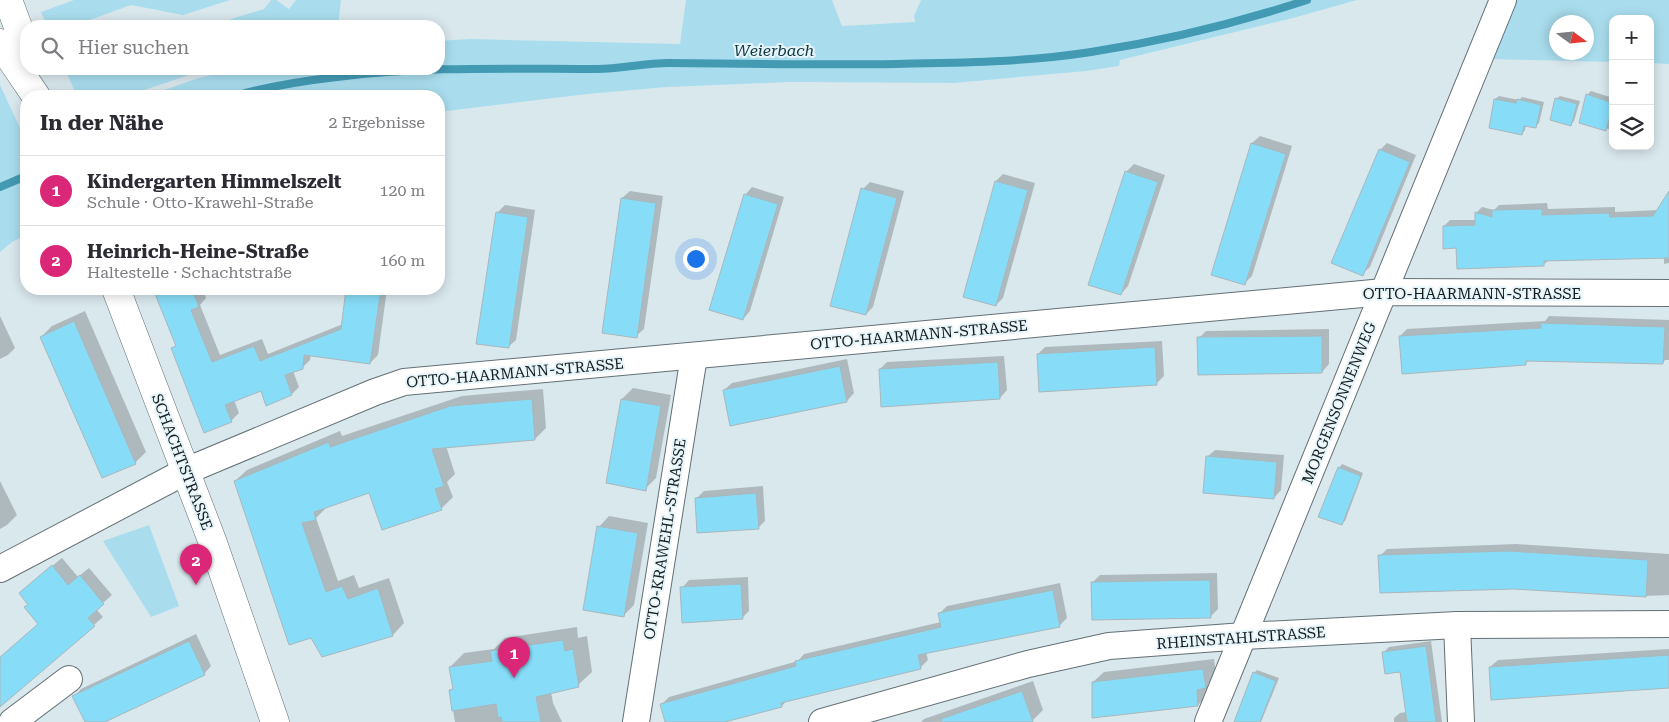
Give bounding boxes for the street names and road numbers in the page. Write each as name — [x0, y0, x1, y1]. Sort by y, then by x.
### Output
street label: OTTO-HAARMANN-STRASSE — [1363, 285, 1581, 303]
street label: OTTO-HAARMANN-STRASSE — [809, 317, 1029, 353]
street label: MORGENSONNENWEG — [1298, 319, 1380, 486]
street label: OTTO-HAARMANN-STRASSE — [405, 355, 625, 391]
street label: SCHACHTSTRASSE — [148, 391, 216, 533]
street label: OTTO-KRAWEHL-STRASSE — [640, 437, 690, 641]
street label: RHEINSTAHLSTRASSE — [1156, 623, 1326, 653]

